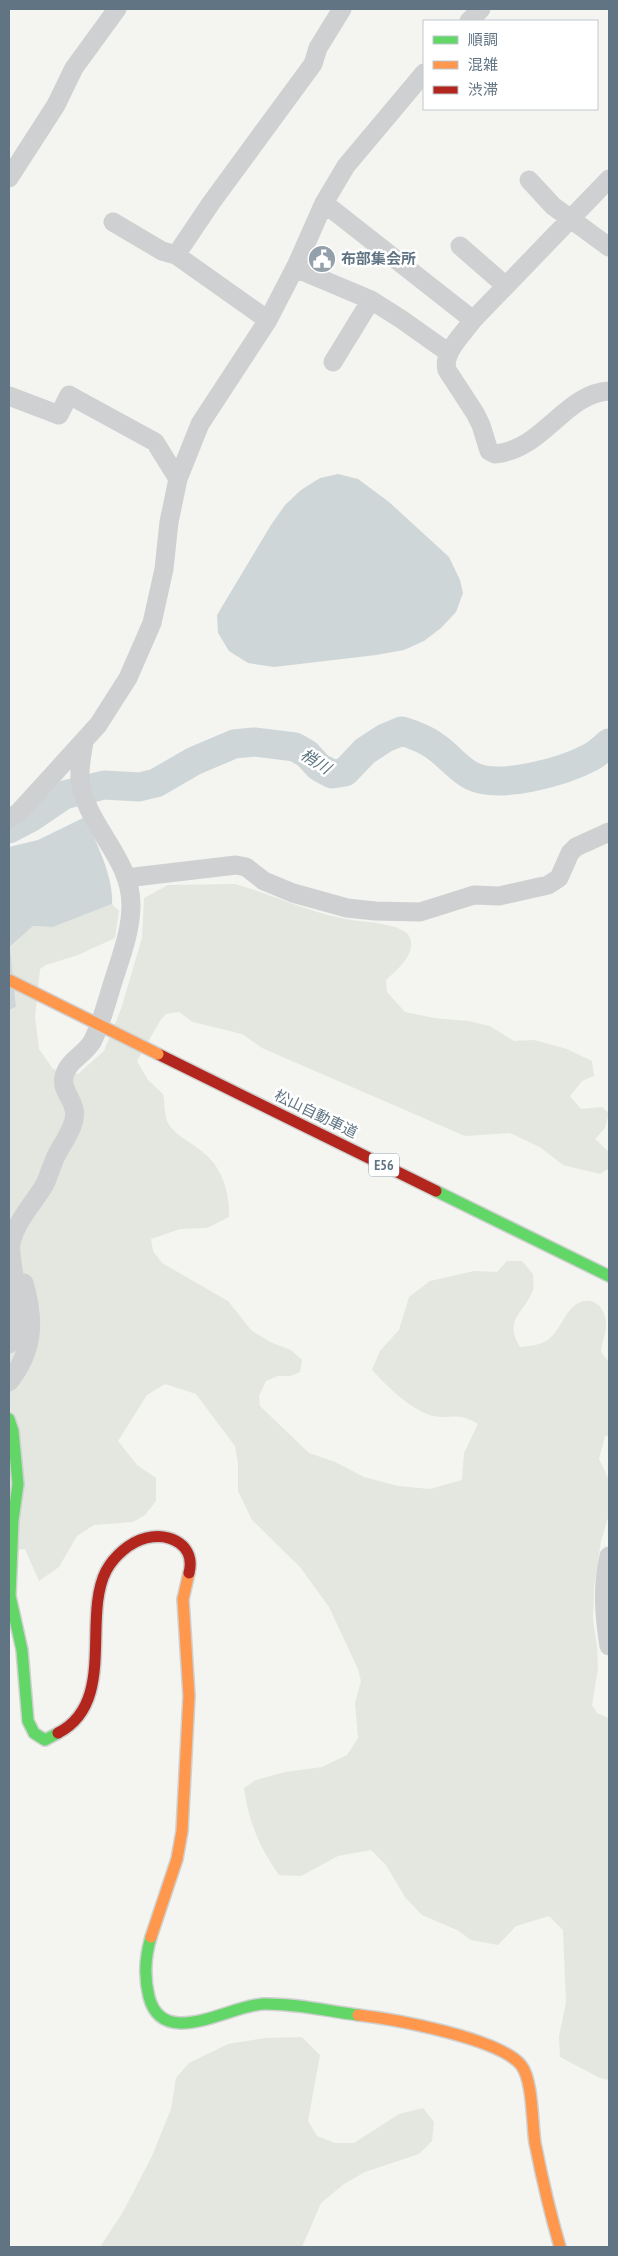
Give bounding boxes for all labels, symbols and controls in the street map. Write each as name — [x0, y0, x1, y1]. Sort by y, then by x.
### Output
legend — [423, 20, 598, 110]
text: 順調 — [468, 30, 498, 49]
text: 混雑 — [468, 55, 498, 74]
text: 渋滞 — [468, 80, 498, 99]
public building icon: 布部集会所 — [307, 244, 337, 274]
place label: 布部集会所 — [341, 249, 416, 268]
water label: 梢川 — [297, 744, 337, 779]
street label: 松山自動車道 — [272, 1085, 361, 1142]
road number: E56 — [369, 1154, 399, 1176]

